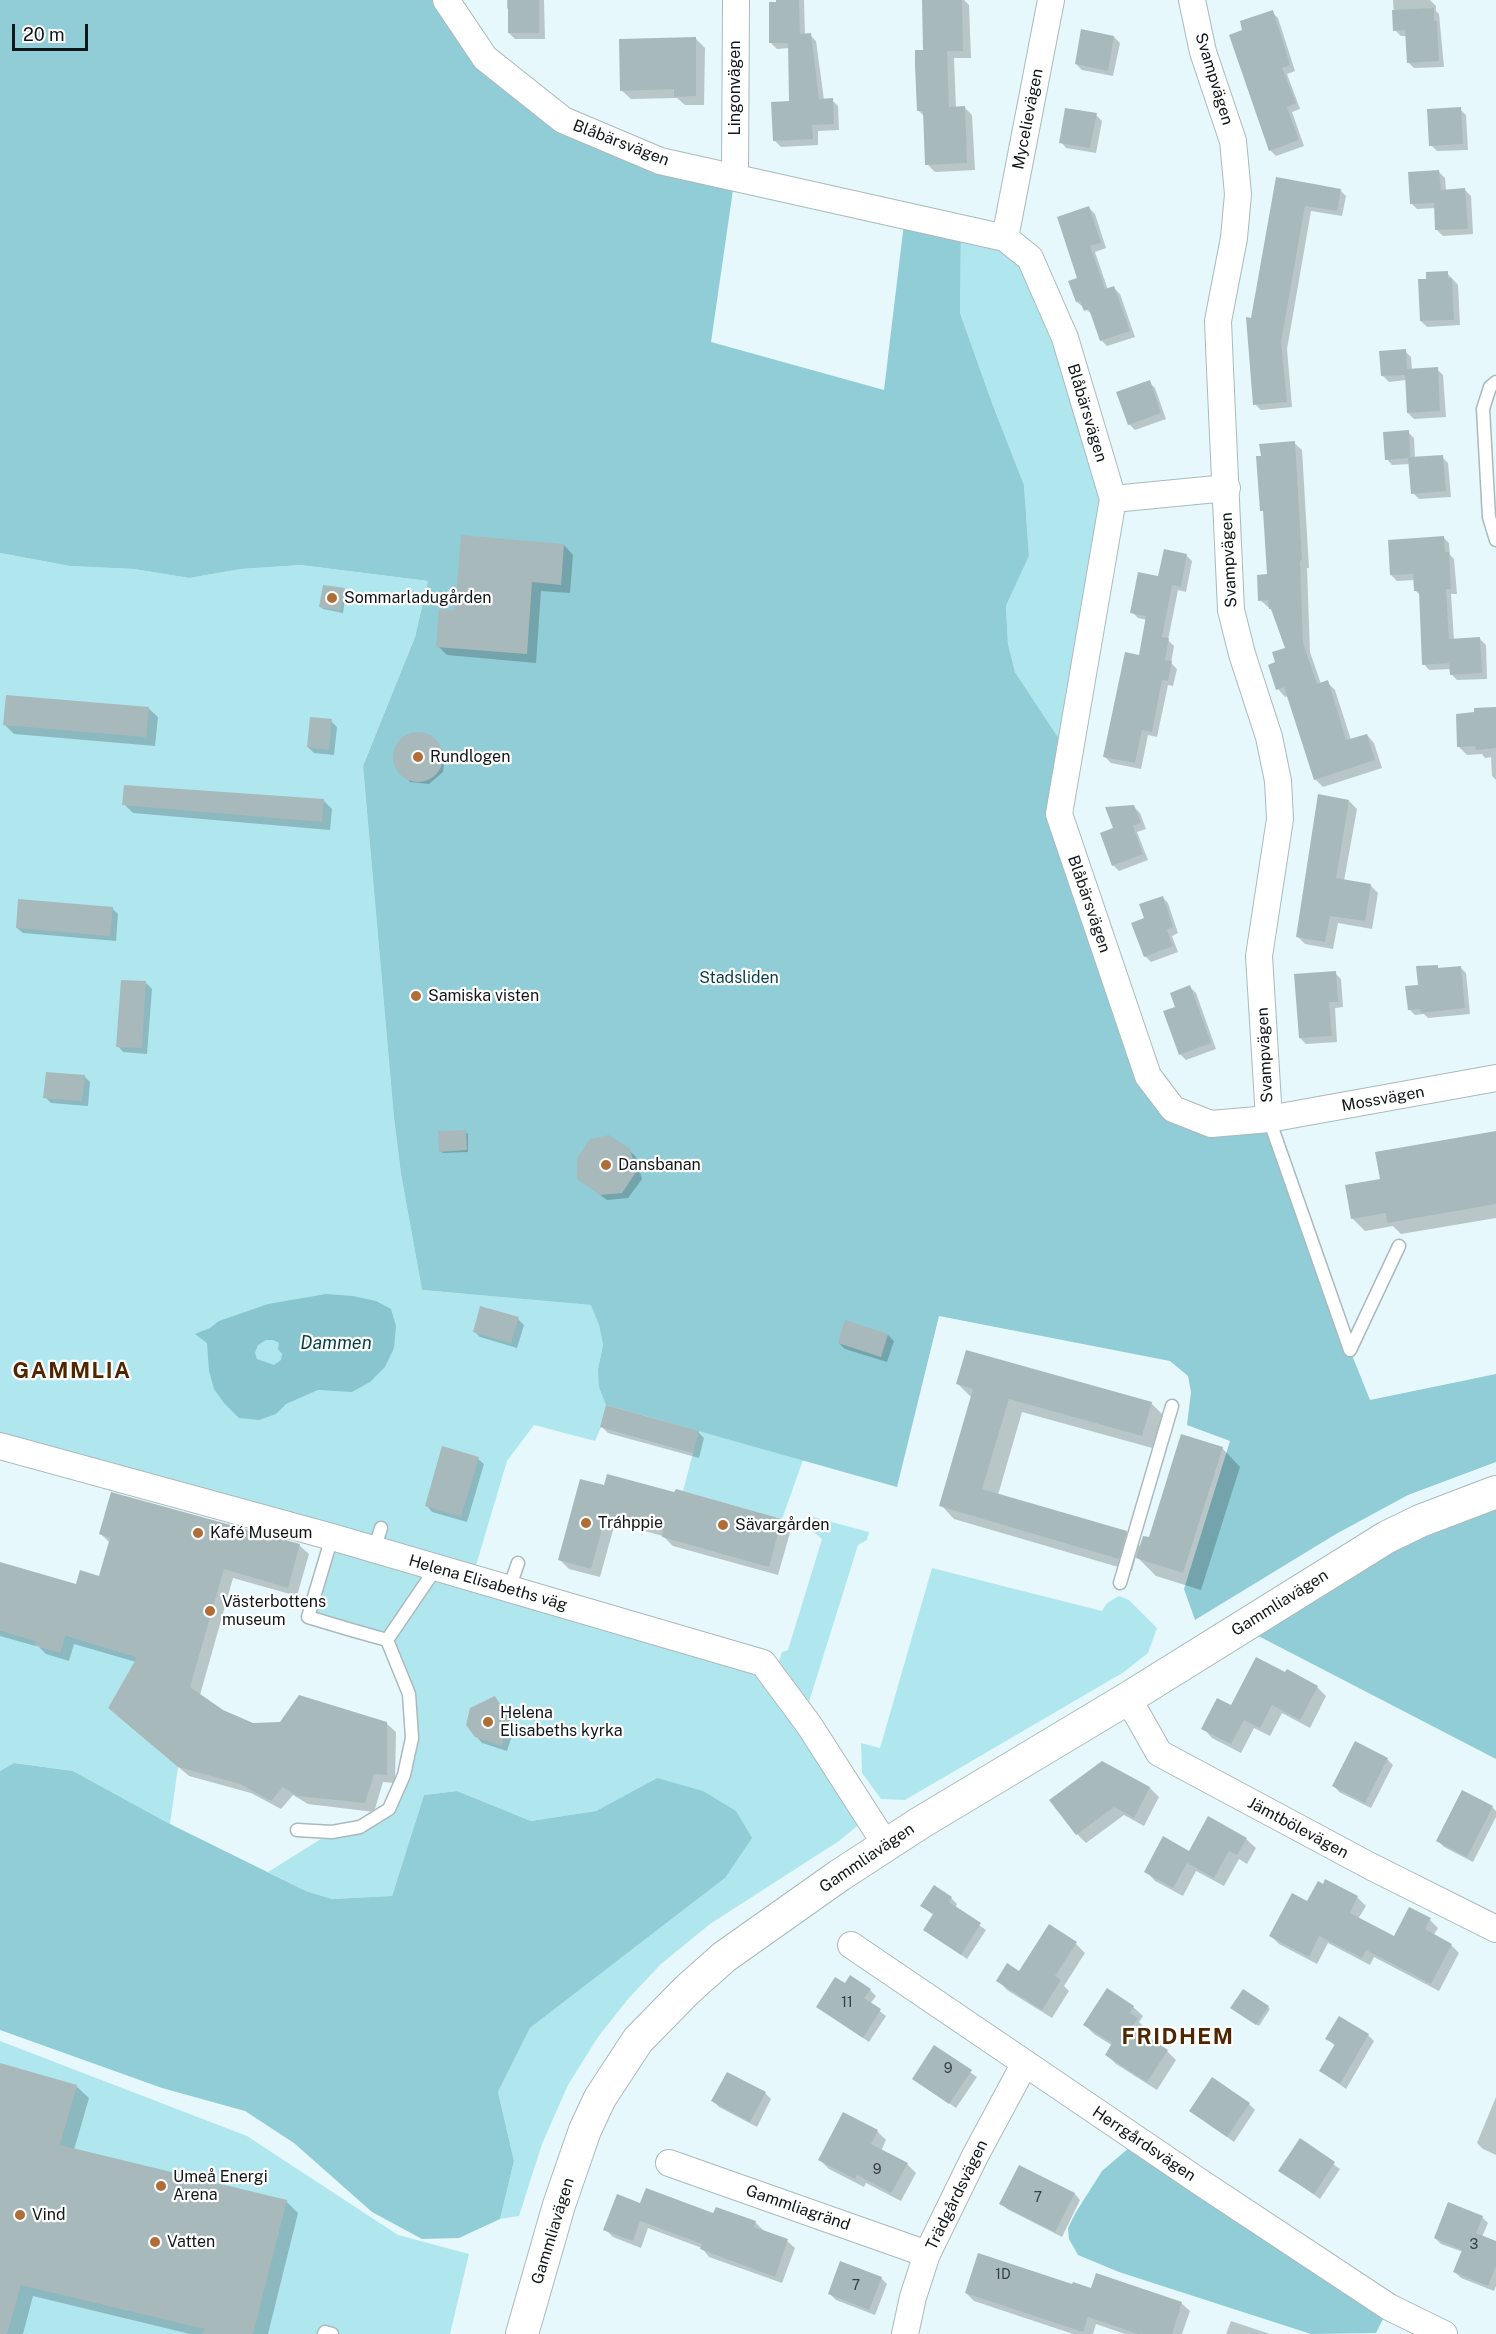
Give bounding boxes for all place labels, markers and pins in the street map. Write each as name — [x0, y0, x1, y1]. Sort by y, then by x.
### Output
place label: Sommarladugården — [344, 588, 491, 608]
marker: Sommarladugården — [325, 591, 339, 605]
place label: Rundlogen — [430, 747, 510, 767]
marker: Rundlogen — [411, 750, 425, 764]
place label: Samiska visten — [428, 986, 539, 1006]
marker: Samiska visten — [409, 989, 423, 1003]
place label: Dansbanan — [618, 1155, 701, 1175]
marker: Dansbanan — [599, 1158, 613, 1172]
place label: Tráhppie — [598, 1513, 663, 1533]
place label: Sävargården — [735, 1515, 830, 1535]
marker: Tráhppie — [579, 1516, 593, 1530]
marker: Sävargården — [716, 1518, 730, 1532]
place label: Kafé Museum — [210, 1523, 312, 1543]
marker: Kafé Museum — [191, 1526, 205, 1540]
place label: Västerbottens museum — [222, 1592, 326, 1630]
marker: Västerbottens museum — [203, 1604, 217, 1618]
place label: Helena Elisabeths kyrka — [500, 1703, 623, 1741]
marker: Helena Elisabeths kyrka — [481, 1715, 495, 1729]
place label: Umeå Energi Arena — [173, 2167, 268, 2205]
marker: Umeå Energi Arena — [154, 2179, 168, 2193]
place label: Vind — [32, 2205, 66, 2225]
marker: Vind — [13, 2208, 27, 2222]
place label: Vatten — [167, 2232, 215, 2252]
marker: Vatten — [148, 2235, 162, 2249]

